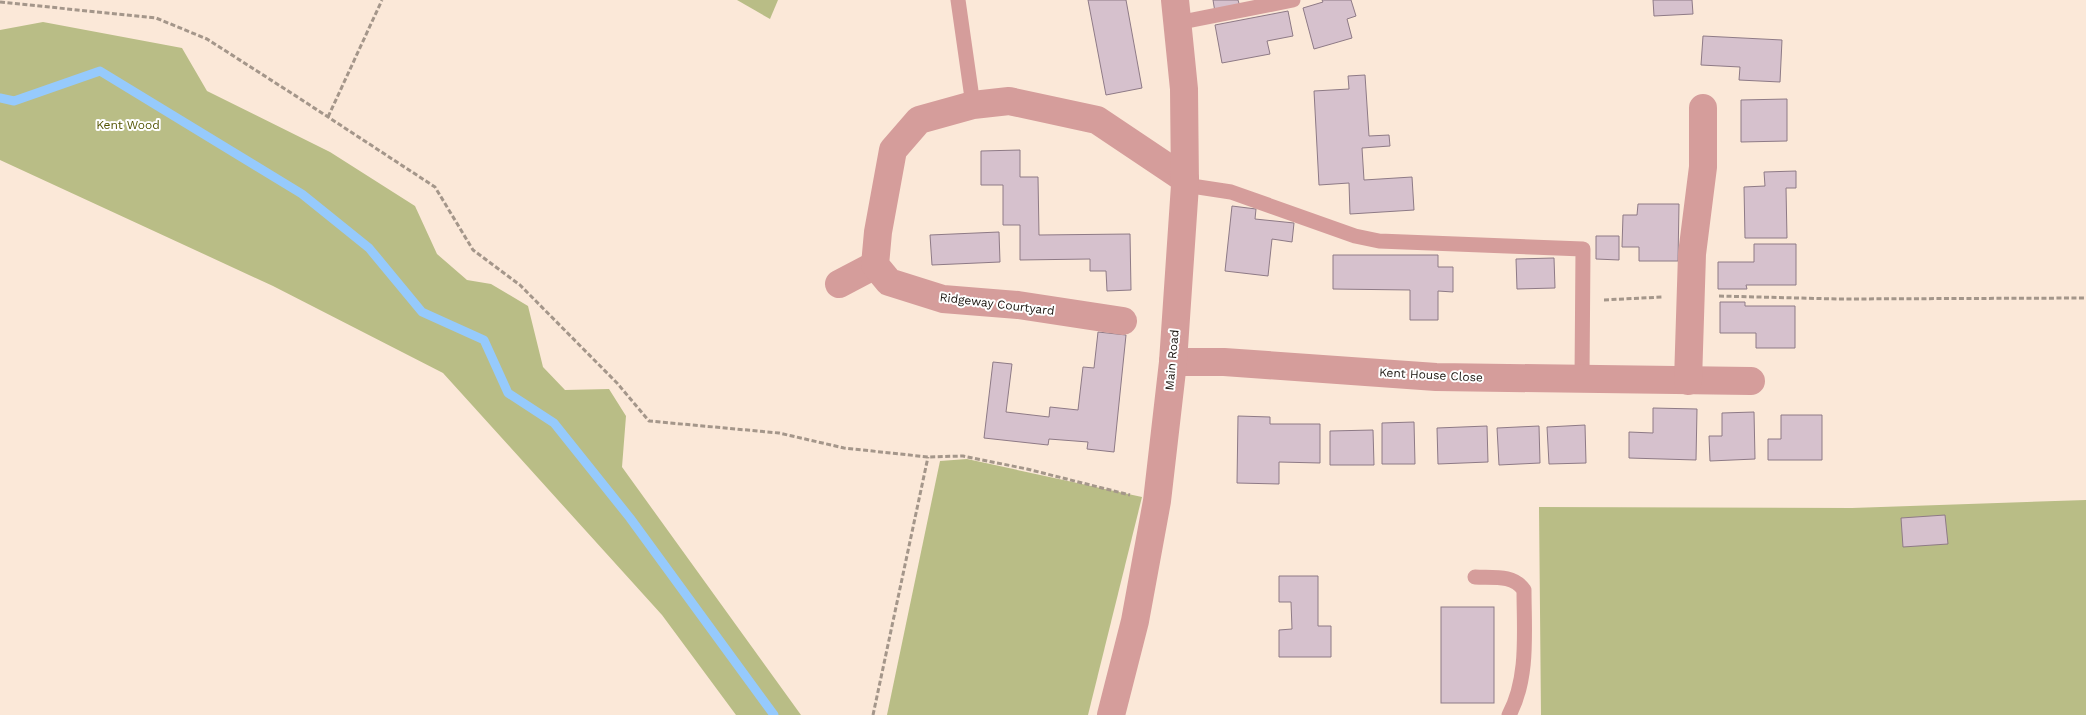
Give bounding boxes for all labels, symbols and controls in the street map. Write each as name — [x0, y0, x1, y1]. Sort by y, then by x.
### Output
park label: Kent Wood — [96, 118, 160, 132]
street label: Ridgeway Courtyard — [939, 290, 1055, 318]
street label: Main Road — [1162, 329, 1182, 391]
street label: Kent House Close — [1379, 365, 1483, 385]

